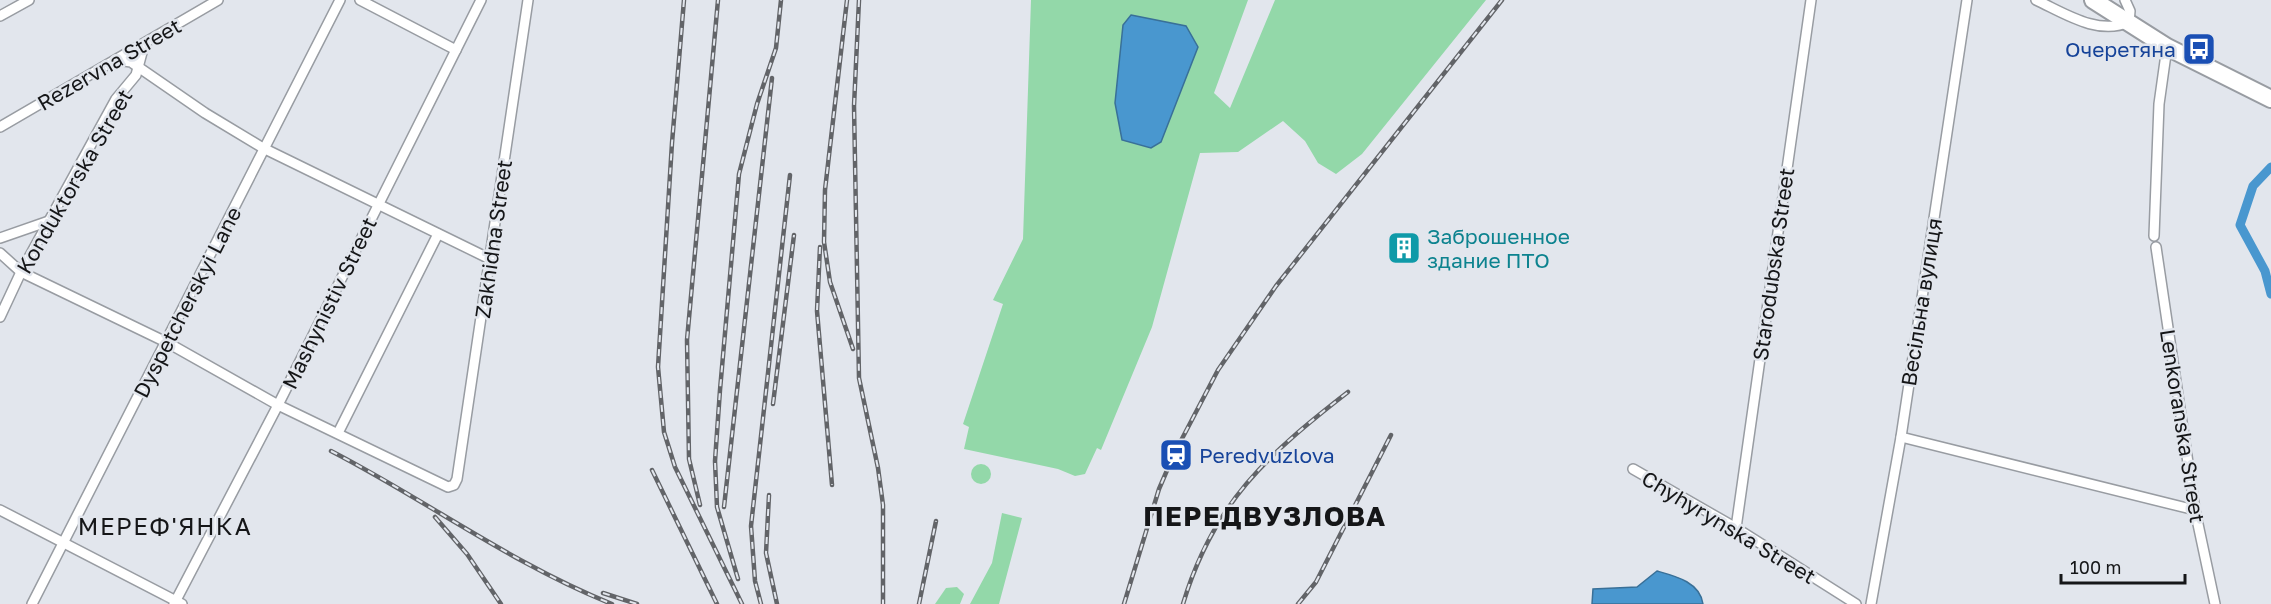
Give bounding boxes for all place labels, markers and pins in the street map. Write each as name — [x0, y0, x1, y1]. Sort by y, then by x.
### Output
bus stop icon: Очеретяна — [2181, 31, 2217, 67]
place label: Очеретяна — [2065, 36, 2176, 62]
place label: Заброшенное здание ПТО — [1427, 223, 1570, 273]
building icon: Заброшенное здание ПТО — [1386, 230, 1422, 266]
station icon: Peredvuzlova — [1158, 437, 1194, 473]
place label: Peredvuzlova — [1199, 442, 1335, 468]

